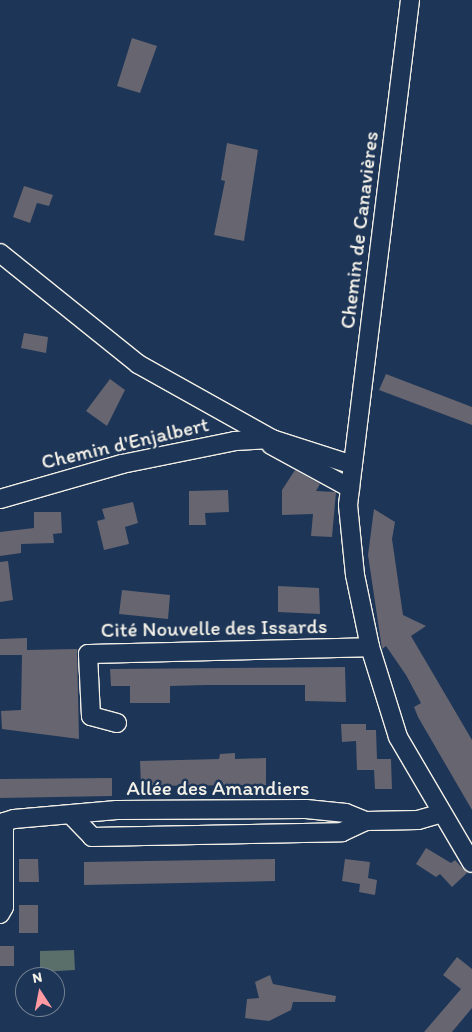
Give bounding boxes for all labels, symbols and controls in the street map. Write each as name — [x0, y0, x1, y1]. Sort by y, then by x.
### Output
street label: Chemin de Canavières — [334, 130, 384, 330]
street label: Chemin d'Enjalbert — [39, 411, 211, 475]
street label: Cité Nouvelle des Issards — [100, 613, 328, 643]
street label: Allée des Amandiers — [126, 775, 310, 801]
north arrow — [15, 967, 65, 1017]
text: N — [31, 969, 43, 987]

